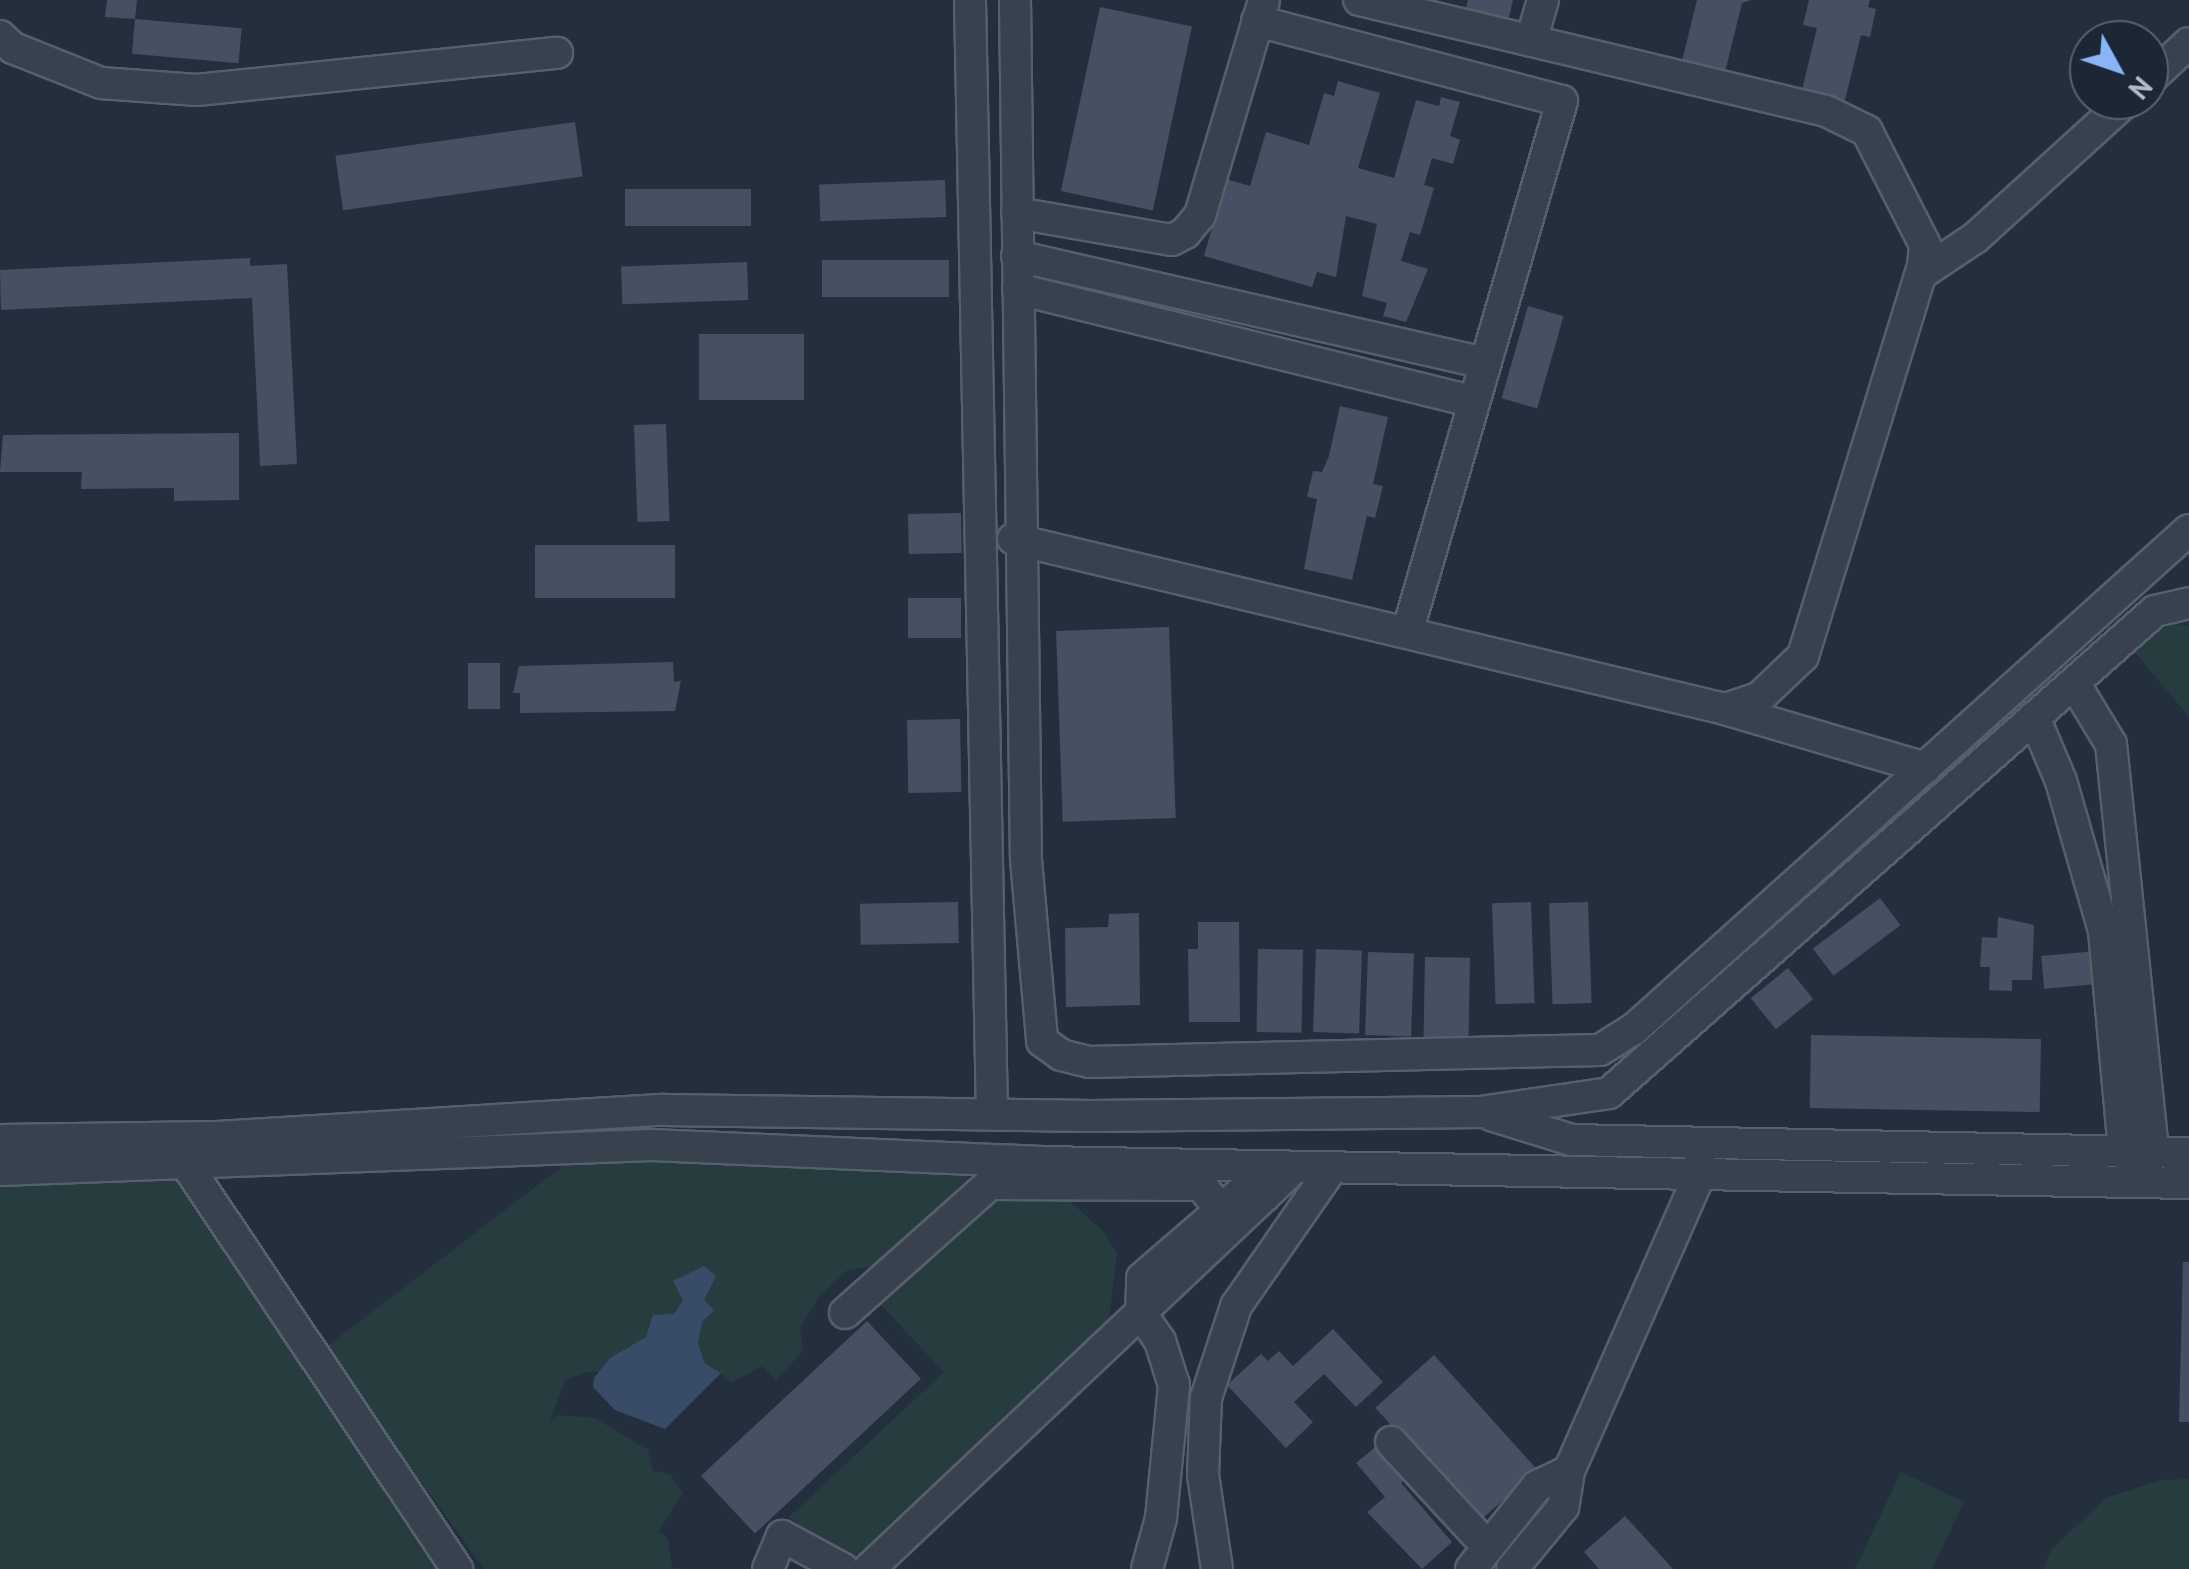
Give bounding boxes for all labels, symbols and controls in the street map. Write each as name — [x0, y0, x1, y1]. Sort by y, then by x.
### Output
north arrow — [2069, 20, 2169, 120]
text: N — [2121, 69, 2161, 107]

